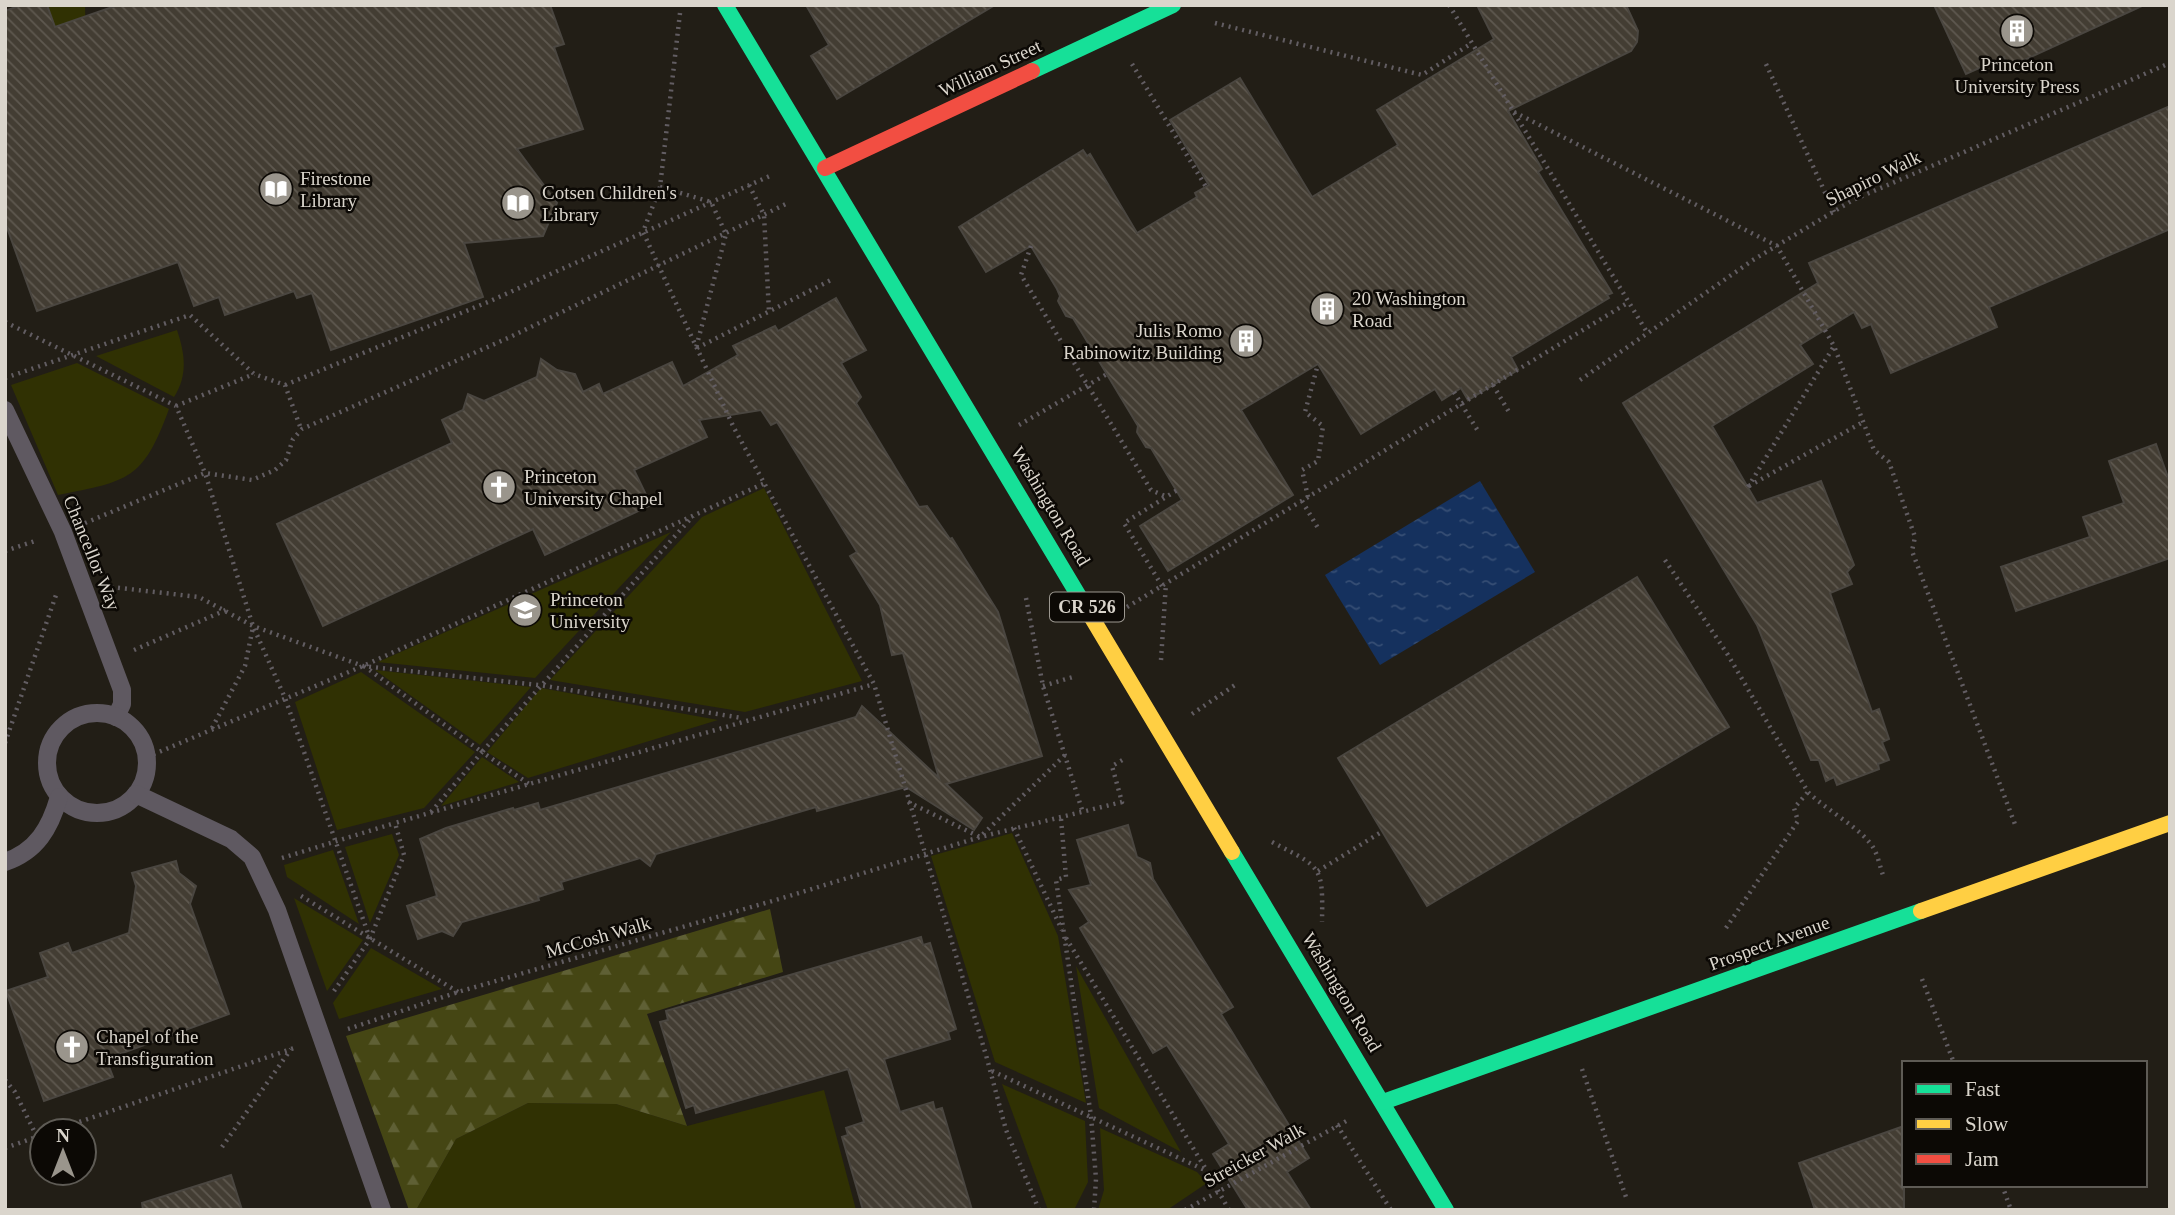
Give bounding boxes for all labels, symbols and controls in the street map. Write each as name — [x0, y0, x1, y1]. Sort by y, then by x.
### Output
building icon: Princeton University Press — [1998, 12, 2036, 50]
street label: William Street — [935, 35, 1045, 101]
place label: Princeton University Press — [1954, 54, 2080, 97]
street label: Shapiro Walk — [1822, 146, 1924, 210]
place label: Firestone Library — [300, 168, 371, 211]
library icon: Firestone Library — [257, 170, 295, 208]
place label: Cotsen Children's Library — [542, 182, 677, 225]
library icon: Cotsen Children's Library — [499, 184, 537, 222]
place label: 20 Washington Road — [1352, 288, 1466, 331]
building icon: 20 Washington Road — [1308, 290, 1346, 328]
place label: Julis Romo Rabinowitz Building — [1063, 320, 1222, 363]
building icon: Julis Romo Rabinowitz Building — [1227, 322, 1265, 360]
street label: Washington Road — [1007, 443, 1095, 570]
place label: Princeton University Chapel — [524, 466, 663, 509]
church icon: Princeton University Chapel — [480, 468, 518, 506]
street label: Chancellor Way — [59, 492, 125, 614]
place label: Princeton University — [550, 589, 631, 632]
school or university icon: Princeton University — [506, 591, 544, 629]
road number: CR 526 — [1050, 592, 1124, 622]
street label: Prospect Avenue — [1706, 911, 1832, 975]
street label: McCosh Walk — [543, 912, 653, 962]
street label: Washington Road — [1298, 929, 1386, 1056]
place label: Chapel of the Transfiguration — [96, 1026, 214, 1069]
church icon: Chapel of the Transfiguration — [53, 1028, 91, 1066]
legend — [1902, 1061, 2147, 1187]
text: Fast — [1965, 1077, 2000, 1101]
text: Slow — [1965, 1112, 2009, 1136]
north arrow — [28, 1117, 98, 1187]
street label: Streicker Walk — [1200, 1118, 1309, 1191]
text: N — [56, 1125, 70, 1146]
text: Jam — [1965, 1147, 1999, 1171]

